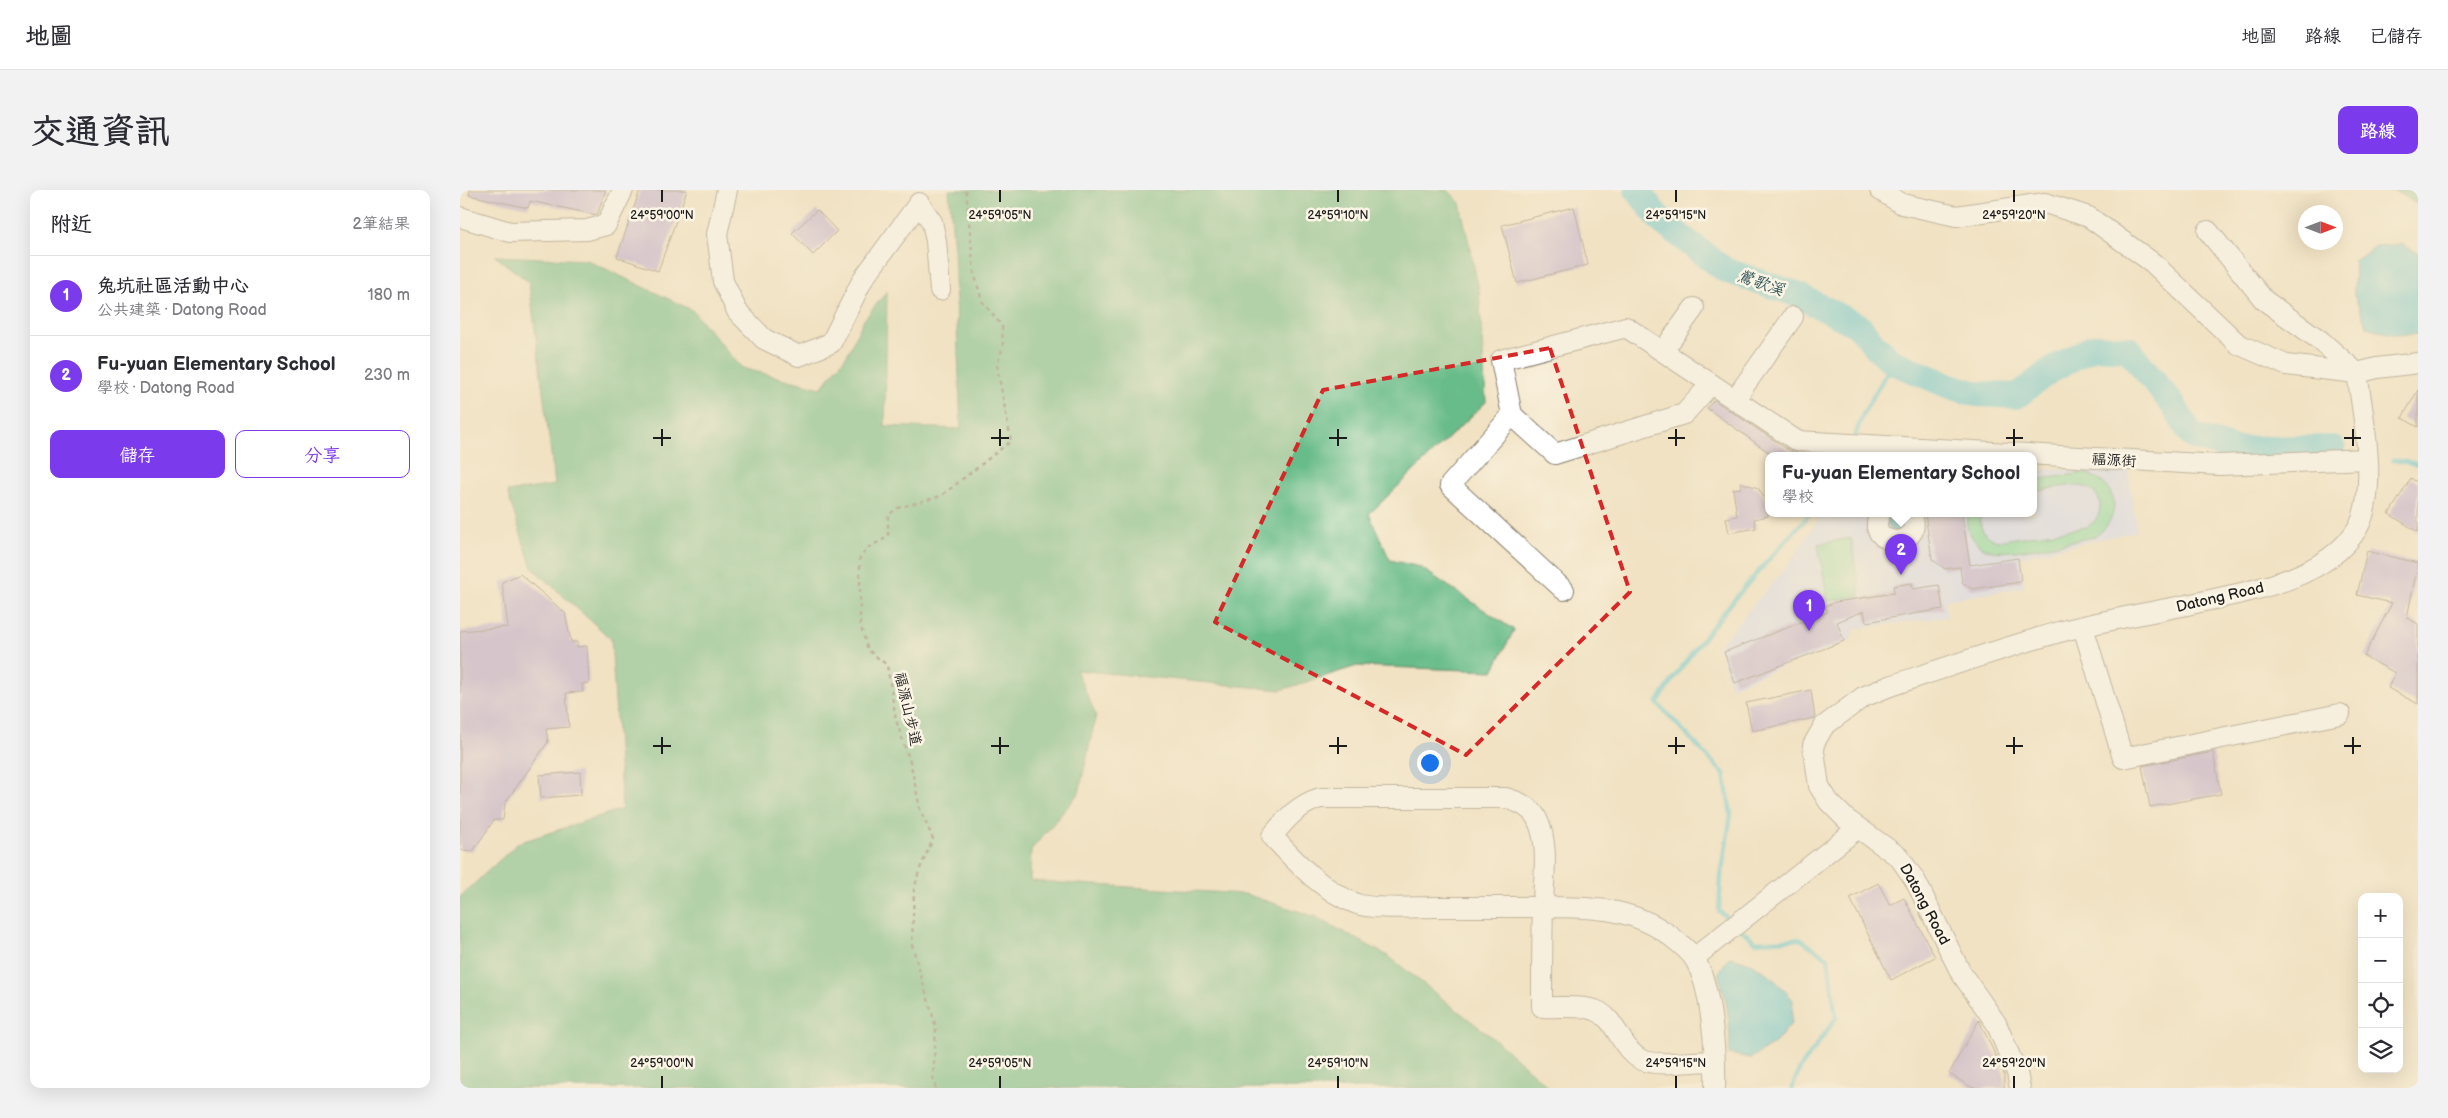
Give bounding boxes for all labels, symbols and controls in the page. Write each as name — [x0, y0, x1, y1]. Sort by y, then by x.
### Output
text: 地圖 — [25, 22, 73, 51]
text: 地圖 — [2241, 26, 2277, 47]
text: 路線 — [2305, 26, 2341, 47]
text: 已儲存 — [2369, 26, 2423, 47]
button: 路線 — [2338, 106, 2418, 154]
text: 交通資訊 — [30, 111, 170, 154]
north arrow — [2298, 205, 2343, 250]
text: 24°59'00"N — [630, 208, 694, 223]
text: 24°59'05"N — [968, 208, 1032, 223]
text: 24°59'10"N — [1308, 208, 1368, 223]
text: 24°59'15"N — [1646, 208, 1706, 223]
text: 24°59'20"N — [1982, 208, 2046, 223]
text: 附近 — [50, 212, 92, 237]
text: 2筆結果 — [353, 215, 410, 234]
water label: 鶯歌溪 — [1735, 267, 1787, 301]
text: 兔坑社區活動中心 — [97, 275, 249, 298]
text: 1 — [63, 286, 69, 305]
text: 180 m — [368, 286, 410, 305]
text: 公共建築 · Datong Road — [97, 301, 267, 320]
text: Fu-yuan Elementary School — [97, 353, 336, 376]
text: 2 — [61, 366, 71, 385]
text: 230 m — [364, 366, 410, 385]
text: 學校 · Datong Road — [97, 379, 235, 398]
button: 儲存 — [50, 430, 225, 478]
button: 分享 — [235, 430, 410, 478]
street label: 福源街 — [2091, 450, 2137, 471]
popup — [1765, 452, 2037, 517]
text: Fu-yuan Elementary School — [1782, 462, 2020, 485]
text: 學校 — [1782, 488, 1814, 507]
pin: 2 — [1885, 534, 1917, 575]
street label: Datong Road — [2174, 578, 2266, 617]
pin: 1 — [1793, 590, 1825, 631]
street label: 福源山步道 — [890, 670, 925, 748]
your location — [1417, 750, 1443, 776]
street label: Datong Road — [1895, 860, 1954, 948]
map controls — [2358, 893, 2403, 1073]
button: + — [2358, 893, 2403, 938]
button: − — [2358, 938, 2403, 983]
button: locate — [2358, 983, 2403, 1028]
button: layers — [2358, 1028, 2403, 1073]
text: 24°59'00"N — [630, 1056, 694, 1071]
text: 24°59'05"N — [968, 1056, 1032, 1071]
text: 24°59'10"N — [1308, 1056, 1368, 1071]
text: 24°59'15"N — [1646, 1056, 1706, 1071]
text: 24°59'20"N — [1982, 1056, 2046, 1071]

